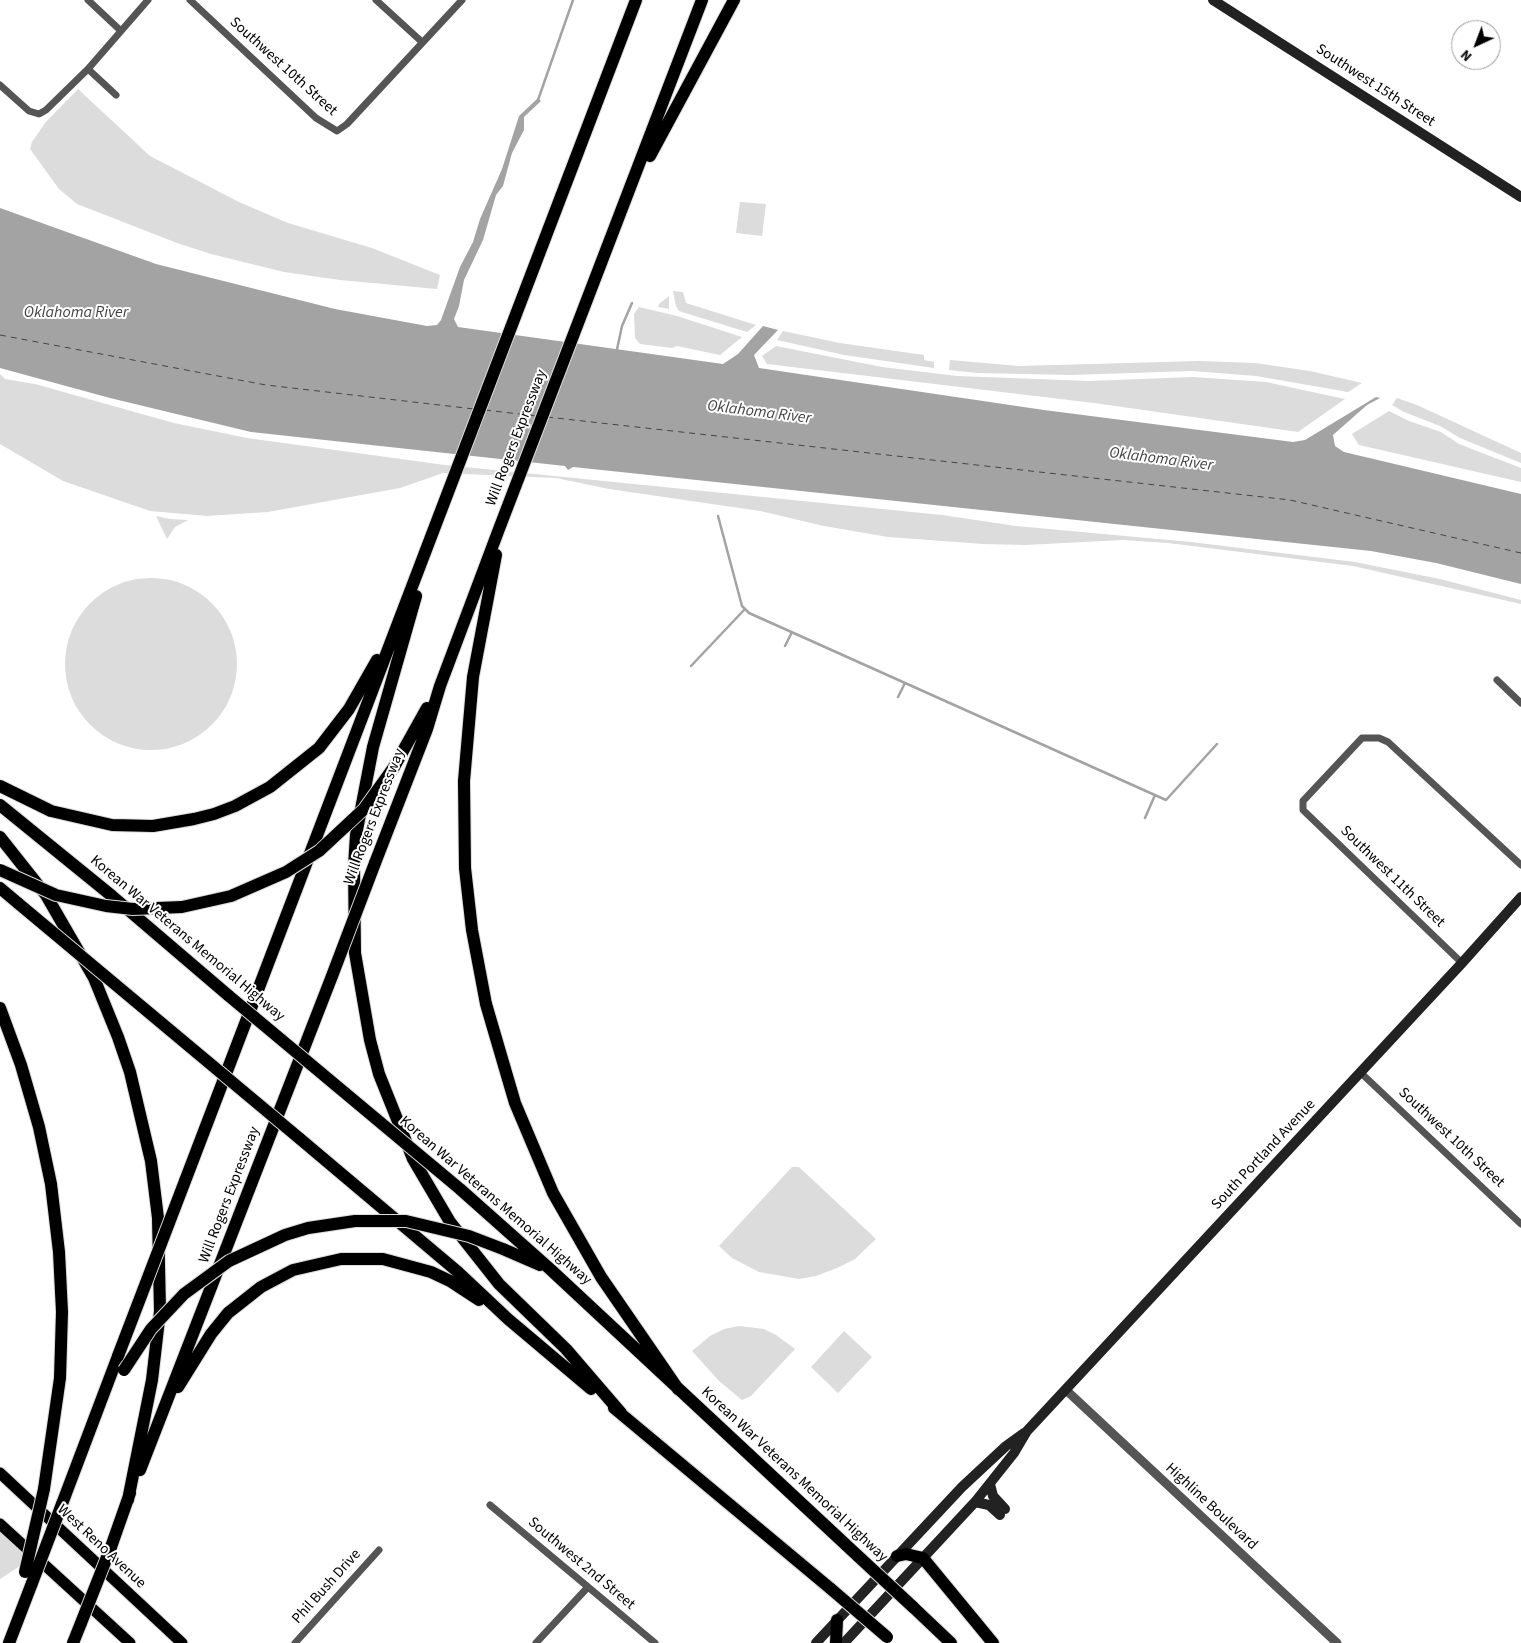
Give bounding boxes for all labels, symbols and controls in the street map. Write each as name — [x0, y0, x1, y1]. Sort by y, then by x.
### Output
street label: Southwest 10th Street — [226, 14, 340, 120]
north arrow — [1451, 20, 1501, 70]
street label: Southwest 15th Street — [1312, 41, 1438, 131]
text: N — [1456, 45, 1477, 66]
water label: Oklahoma River — [24, 303, 128, 323]
street label: Will Rogers Expressway — [483, 367, 551, 509]
water label: Oklahoma River — [706, 397, 812, 429]
water label: Oklahoma River — [1108, 444, 1214, 476]
street label: Will Rogers Expressway — [341, 746, 409, 888]
street label: Southwest 11th Street — [1336, 822, 1448, 932]
street label: Korean War Veterans Memorial Highway — [86, 852, 288, 1026]
street label: Southwest 10th Street — [1394, 1084, 1508, 1192]
street label: South Portland Avenue — [1208, 1096, 1320, 1214]
street label: Korean War Veterans Memorial Highway — [395, 1113, 595, 1289]
street label: Will Rogers Expressway — [196, 1124, 264, 1266]
street label: Korean War Veterans Memorial Highway — [697, 1384, 891, 1566]
street label: Highline Boulevard — [1161, 1460, 1261, 1554]
street label: West Reno Avenue — [53, 1501, 149, 1593]
street label: Southwest 2nd Street — [524, 1514, 638, 1614]
street label: Phil Bush Drive — [289, 1546, 365, 1628]

